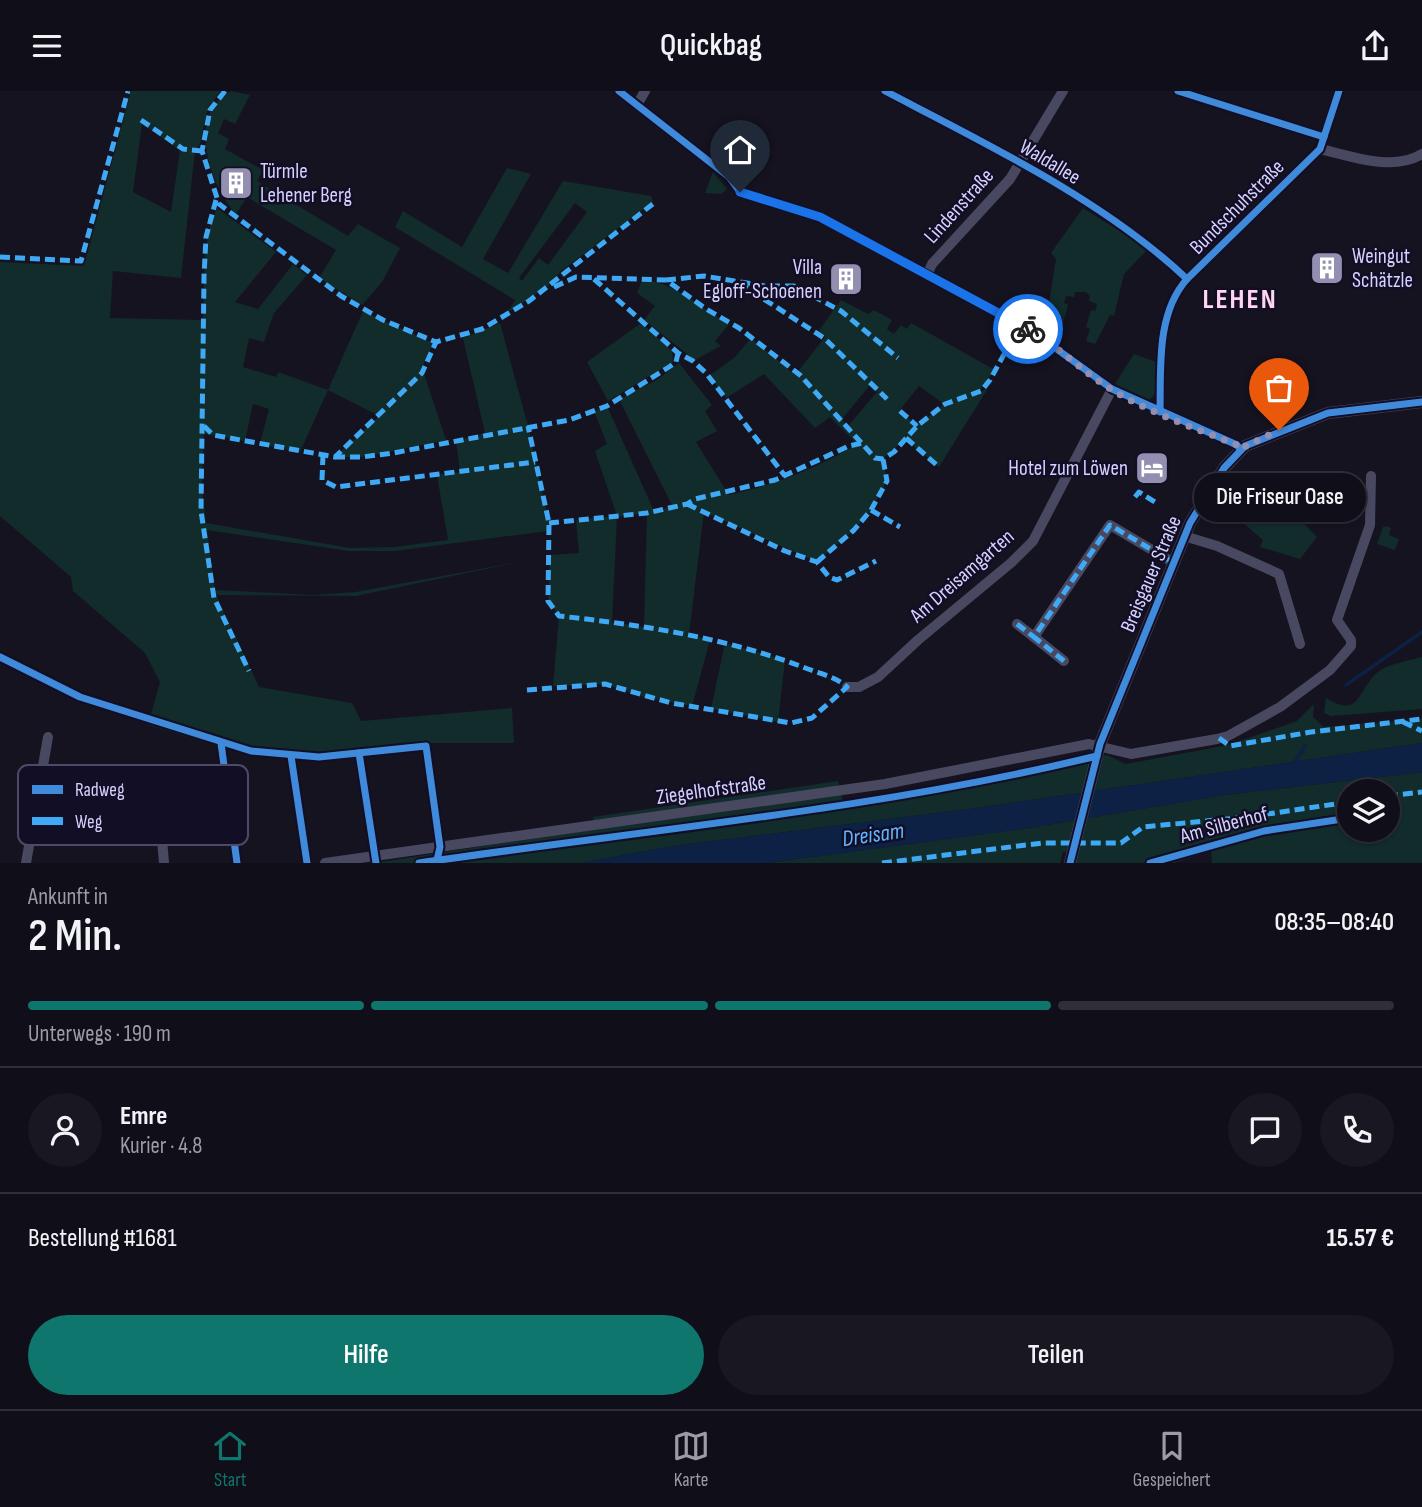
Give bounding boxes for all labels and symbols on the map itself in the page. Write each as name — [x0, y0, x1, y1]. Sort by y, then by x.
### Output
pin — [710, 120, 770, 192]
street label: Waldallee — [1015, 134, 1085, 190]
street label: Bundschuhstraße — [1184, 154, 1290, 260]
place label: Türmle Lehener Berg — [260, 159, 352, 208]
building icon: Türmle Lehener Berg — [217, 164, 255, 202]
street label: Lindenstraße — [919, 164, 999, 248]
place label: Weingut Schätzle — [1352, 244, 1413, 293]
building icon: Weingut Schätzle — [1308, 249, 1346, 287]
place label: Villa Egloff-Schoenen — [703, 255, 822, 304]
building icon: Villa Egloff-Schoenen — [827, 260, 865, 298]
district label: LEHEN — [1202, 283, 1278, 316]
courier — [993, 294, 1063, 364]
pin — [1249, 358, 1309, 430]
hotel icon: Hotel zum Löwen — [1133, 449, 1171, 487]
place label: Hotel zum Löwen — [1008, 456, 1128, 481]
callout: Die Friseur Oase — [1193, 472, 1365, 521]
street label: Breisgauer Straße — [1115, 512, 1187, 636]
street label: Am Dreisamgarten — [904, 524, 1019, 629]
legend — [18, 765, 248, 845]
street label: Ziegelhofstraße — [655, 770, 767, 810]
text: Radweg — [75, 779, 125, 802]
street label: Am Silberhof — [1176, 801, 1272, 849]
text: Weg — [75, 811, 103, 834]
water label: Dreisam — [840, 817, 906, 853]

